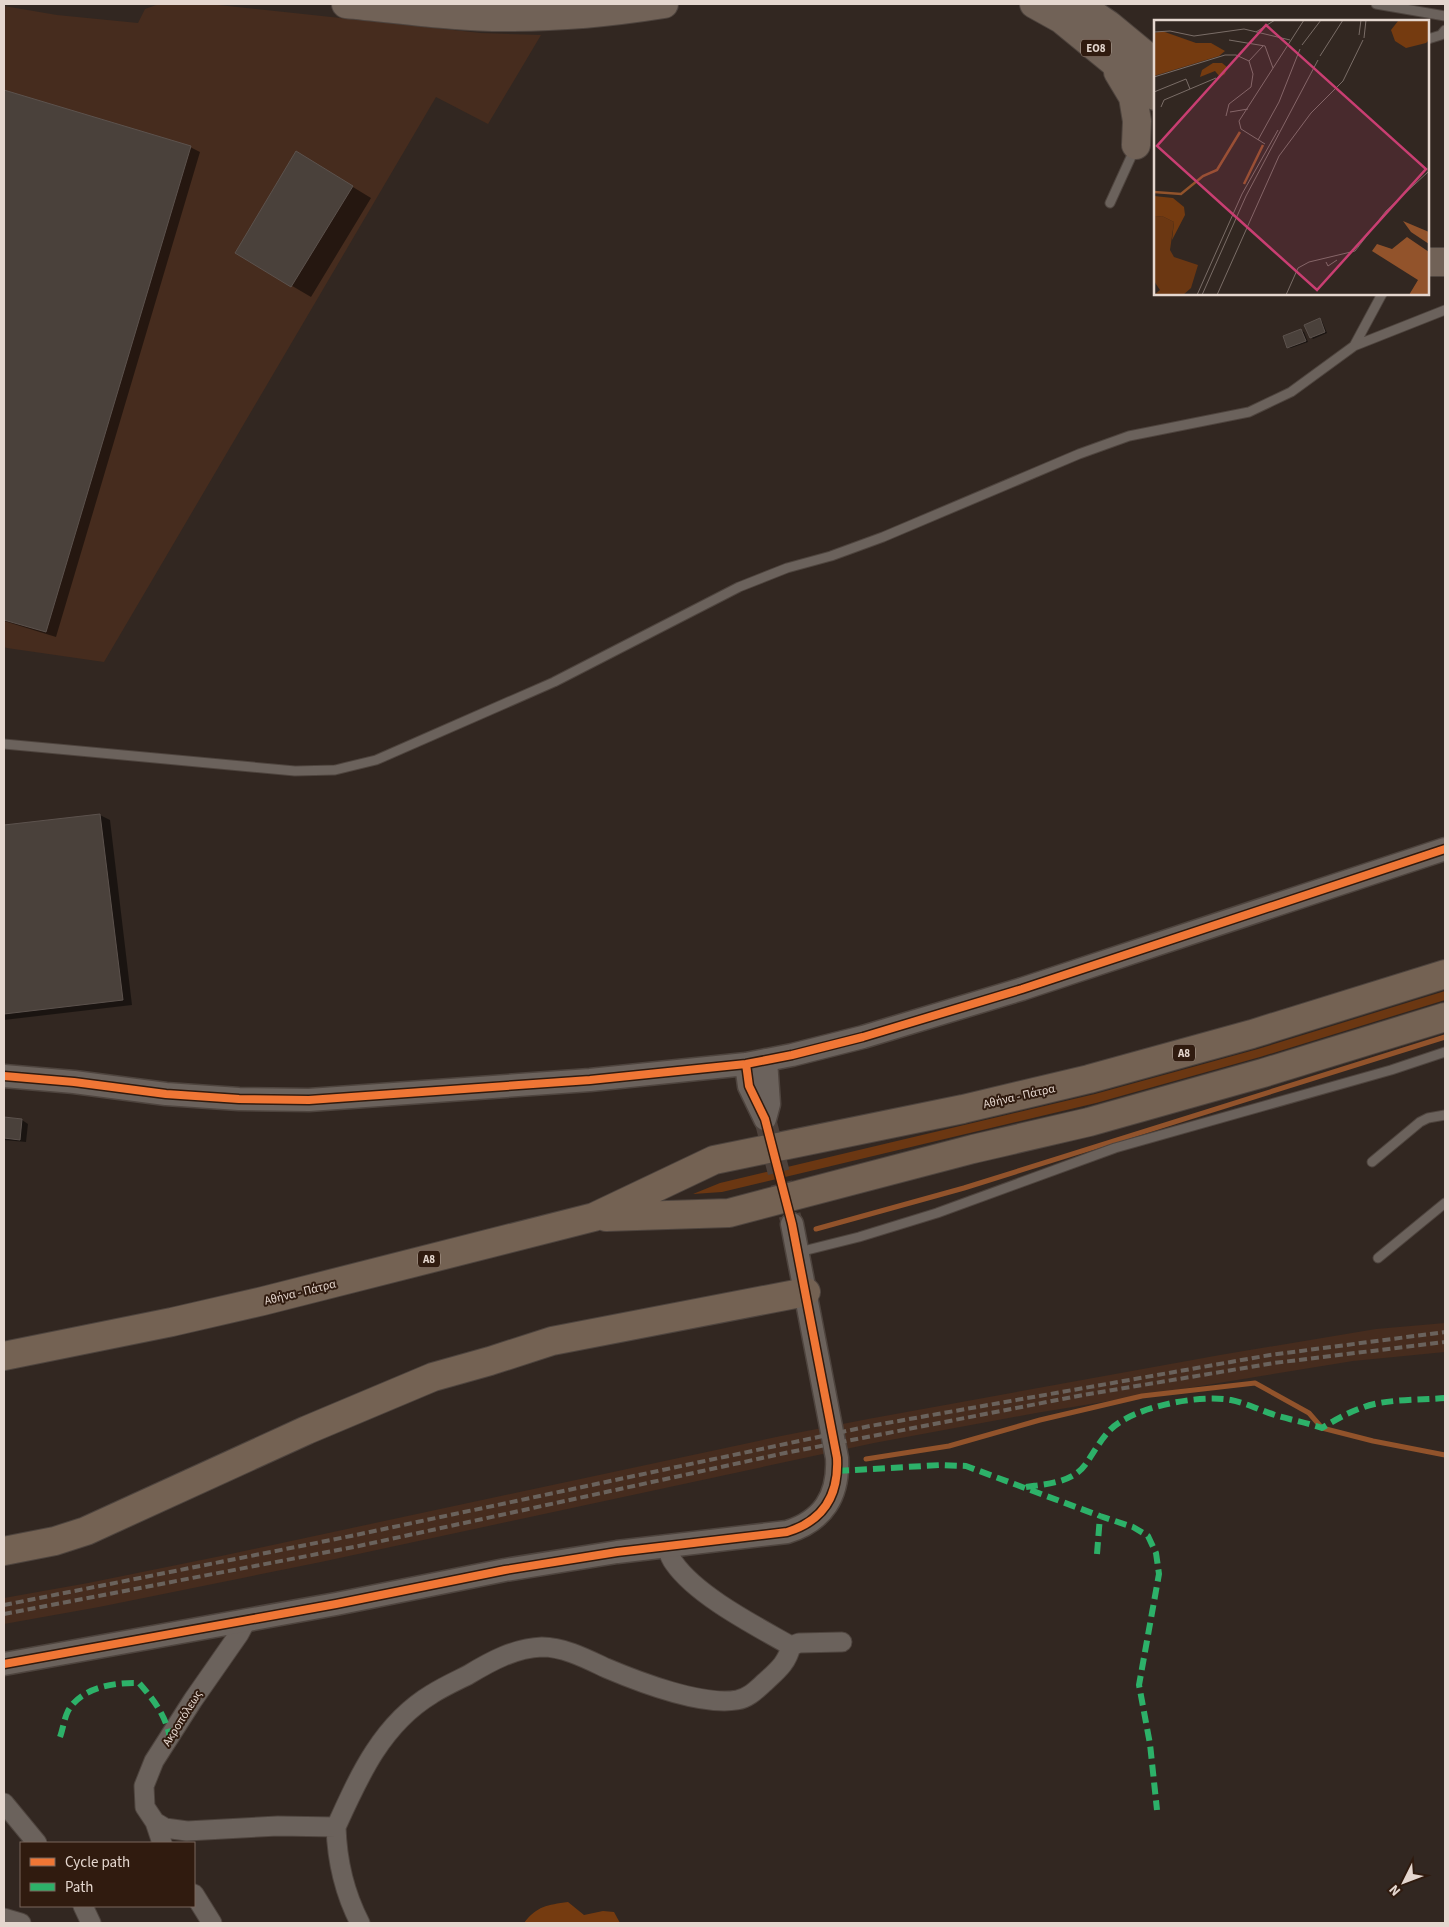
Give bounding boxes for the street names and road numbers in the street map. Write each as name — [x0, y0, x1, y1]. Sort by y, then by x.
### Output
road number: ΕΟ8 — [1081, 40, 1111, 56]
road number: Α8 — [1173, 1044, 1195, 1062]
street label: Αθήνα - Πάτρα — [982, 1080, 1057, 1113]
road number: Α8 — [418, 1250, 440, 1268]
street label: Αθήνα - Πάτρα — [263, 1275, 338, 1310]
street label: Ακροπόλεως — [158, 1687, 206, 1750]

